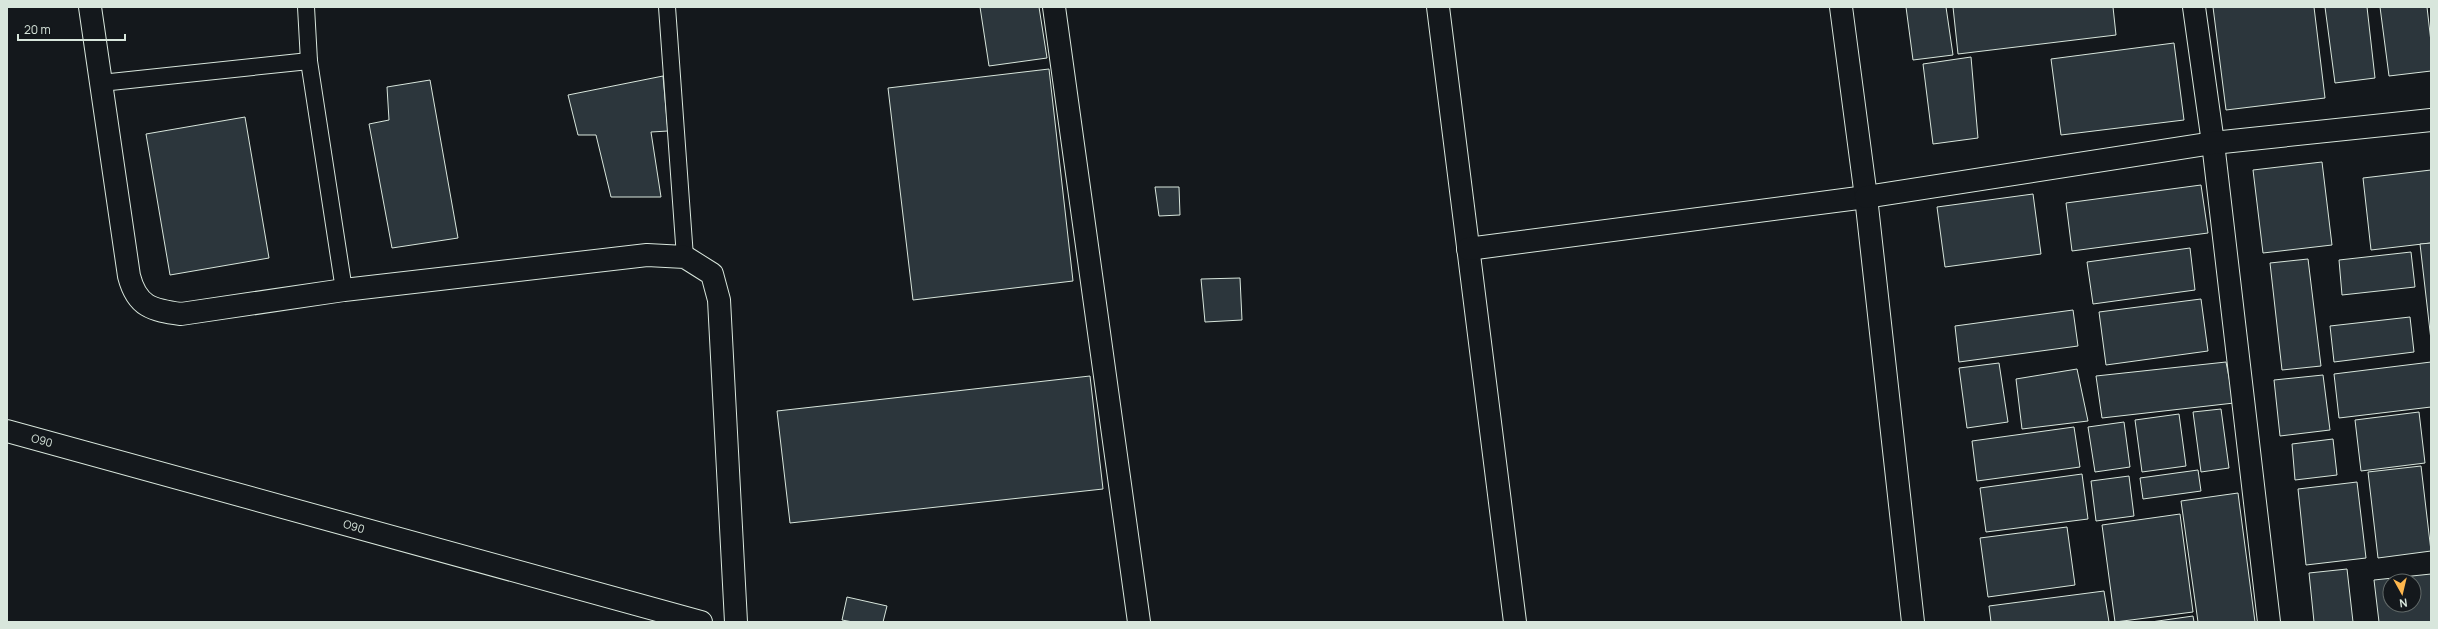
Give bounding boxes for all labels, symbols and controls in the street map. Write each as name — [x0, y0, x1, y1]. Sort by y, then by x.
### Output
scale bar — [18, 16, 125, 42]
text: 20 m — [24, 21, 51, 38]
street label: O90 — [30, 430, 54, 450]
street label: O90 — [342, 516, 366, 536]
north arrow — [2382, 573, 2422, 613]
text: N — [2398, 595, 2408, 611]

